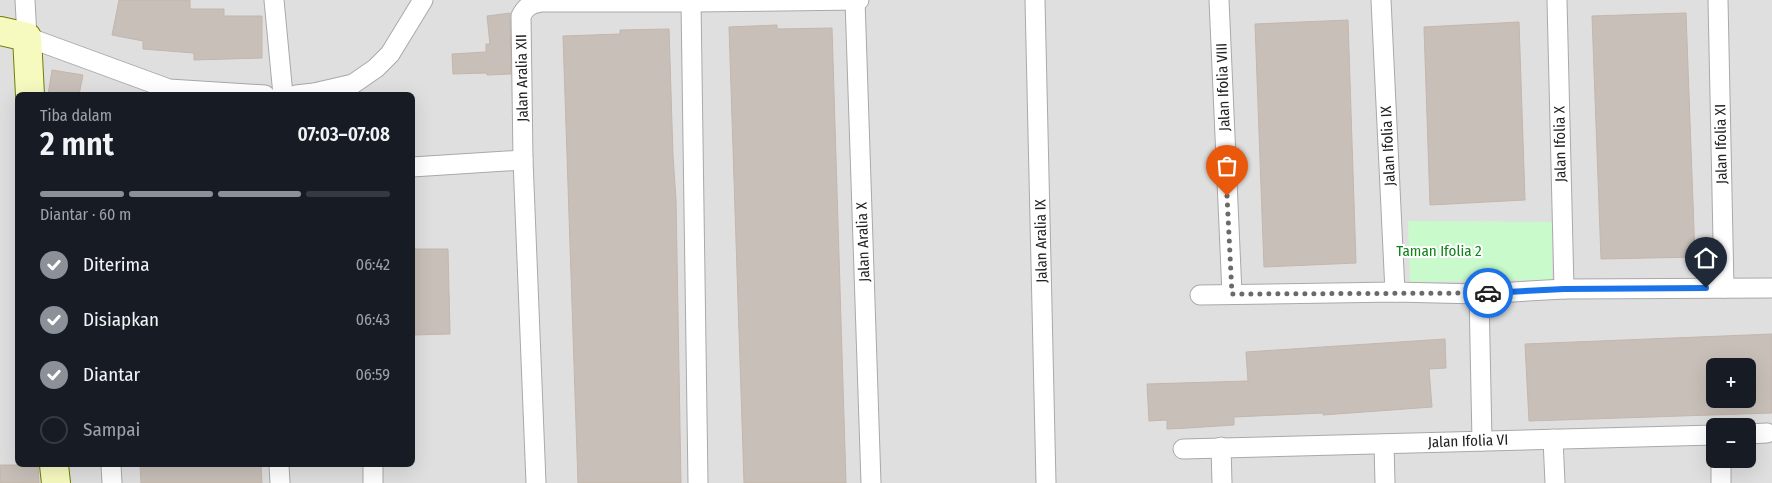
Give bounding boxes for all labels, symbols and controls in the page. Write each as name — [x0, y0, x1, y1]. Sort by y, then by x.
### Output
street label: Jalan Aralia XII — [512, 34, 532, 122]
street label: Jalan Ifolia VIII — [1212, 43, 1234, 131]
street label: Jalan Ifolia XI — [1711, 104, 1731, 184]
street label: Jalan Ifolia IX — [1377, 105, 1399, 186]
street label: Jalan Ifolia X — [1550, 105, 1570, 182]
text: Tiba dalam — [40, 106, 112, 125]
text: 07:03–07:08 — [297, 123, 390, 146]
text: 2 mnt — [40, 125, 114, 163]
pin — [1206, 145, 1248, 196]
icon: bag — [1213, 152, 1241, 180]
street label: Jalan Aralia IX — [1031, 198, 1051, 283]
street label: Jalan Aralia X — [853, 201, 873, 282]
text: Diantar · 60 m — [40, 205, 131, 224]
pin — [1685, 237, 1727, 288]
park label: Taman Ifolia 2 — [1396, 242, 1482, 260]
icon: home — [1692, 244, 1720, 272]
icon: check — [40, 251, 68, 279]
text: Diterima — [83, 253, 149, 276]
text: 06:42 — [356, 255, 390, 274]
courier — [1463, 268, 1513, 318]
icon: car — [1474, 279, 1502, 307]
icon: check — [40, 306, 68, 334]
text: Disiapkan — [83, 308, 159, 331]
text: 06:43 — [356, 310, 390, 329]
map controls — [1706, 358, 1756, 468]
button: + — [1706, 358, 1756, 408]
icon: check — [40, 361, 68, 389]
text: Diantar — [83, 363, 140, 386]
text: 06:59 — [355, 365, 390, 384]
text: Sampai — [83, 418, 140, 441]
button: − — [1706, 418, 1756, 468]
street label: Jalan Ifolia VI — [1428, 431, 1508, 451]

